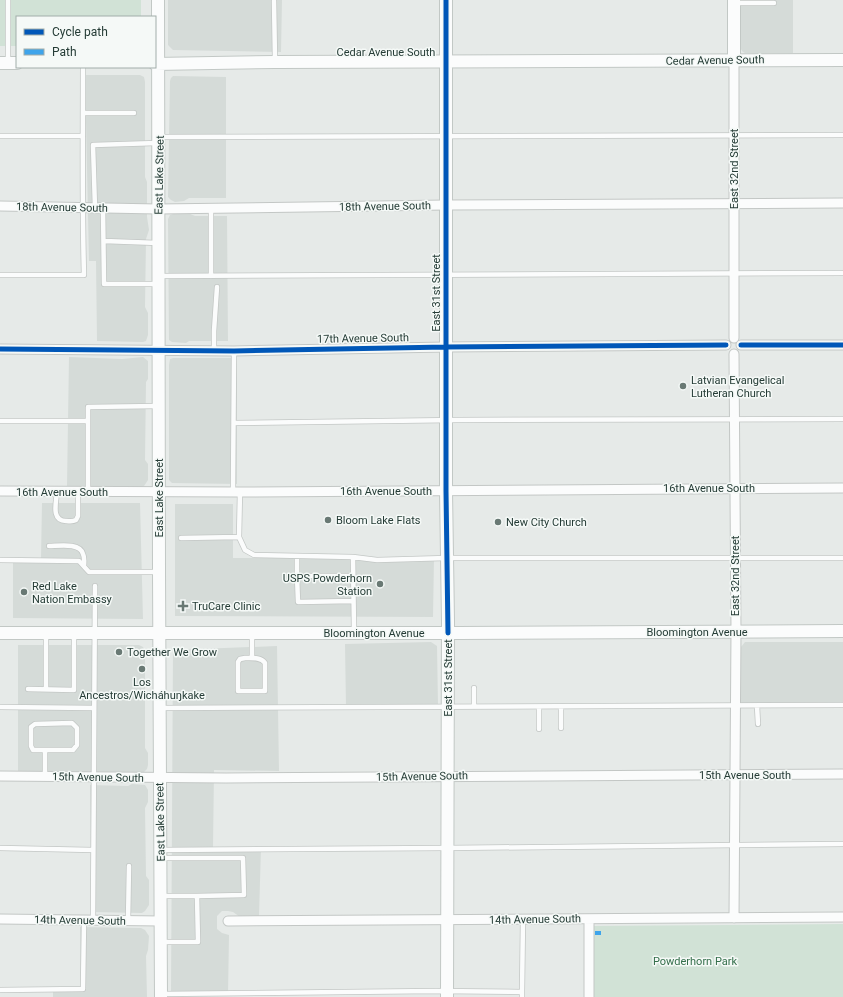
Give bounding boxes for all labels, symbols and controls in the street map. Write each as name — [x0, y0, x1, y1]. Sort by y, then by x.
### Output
legend — [16, 16, 156, 68]
text: Cycle path — [52, 25, 108, 39]
text: Path — [52, 45, 77, 59]
street label: Cedar Avenue South — [337, 46, 435, 59]
street label: Cedar Avenue South — [665, 53, 765, 68]
street label: East 32nd Street — [728, 128, 741, 209]
street label: East Lake Street — [152, 135, 167, 215]
street label: 18th Avenue South — [339, 199, 431, 214]
street label: 18th Avenue South — [16, 200, 108, 215]
street label: East 31st Street — [430, 254, 443, 332]
street label: 17th Avenue South — [317, 331, 409, 346]
place label: Latvian Evangelical Lutheran Church — [691, 374, 785, 400]
marker: Latvian Evangelical Lutheran Church — [678, 381, 688, 391]
street label: East Lake Street — [153, 458, 166, 538]
street label: 16th Avenue South — [663, 482, 755, 495]
street label: 16th Avenue South — [340, 485, 432, 498]
street label: 16th Avenue South — [16, 486, 108, 499]
place label: Bloom Lake Flats — [336, 514, 421, 527]
marker: Bloom Lake Flats — [323, 515, 333, 525]
place label: New City Church — [506, 516, 587, 529]
marker: New City Church — [493, 517, 503, 527]
street label: East 32nd Street — [729, 535, 742, 616]
place label: USPS Powderhorn Station — [283, 572, 372, 598]
marker: USPS Powderhorn Station — [375, 579, 385, 589]
place label: Red Lake Nation Embassy — [32, 580, 113, 606]
marker: Red Lake Nation Embassy — [19, 587, 29, 597]
marker: TruCare Clinic — [177, 600, 189, 612]
place label: TruCare Clinic — [192, 600, 261, 613]
street label: Bloomington Avenue — [646, 626, 748, 639]
street label: Bloomington Avenue — [323, 627, 425, 640]
street label: East 31st Street — [442, 639, 455, 717]
place label: Together We Grow — [127, 646, 218, 659]
marker: Together We Grow — [114, 647, 124, 657]
marker: Los Ancestros/Wicháhuŋkake — [137, 664, 147, 674]
place label: Los Ancestros/Wicháhuŋkake — [79, 676, 205, 702]
street label: 15th Avenue South — [376, 769, 468, 784]
street label: 15th Avenue South — [699, 769, 791, 782]
street label: 15th Avenue South — [52, 770, 144, 785]
street label: East Lake Street — [153, 782, 168, 862]
street label: 14th Avenue South — [489, 912, 581, 927]
street label: 14th Avenue South — [34, 913, 126, 928]
park label: Powderhorn Park — [653, 955, 738, 968]

